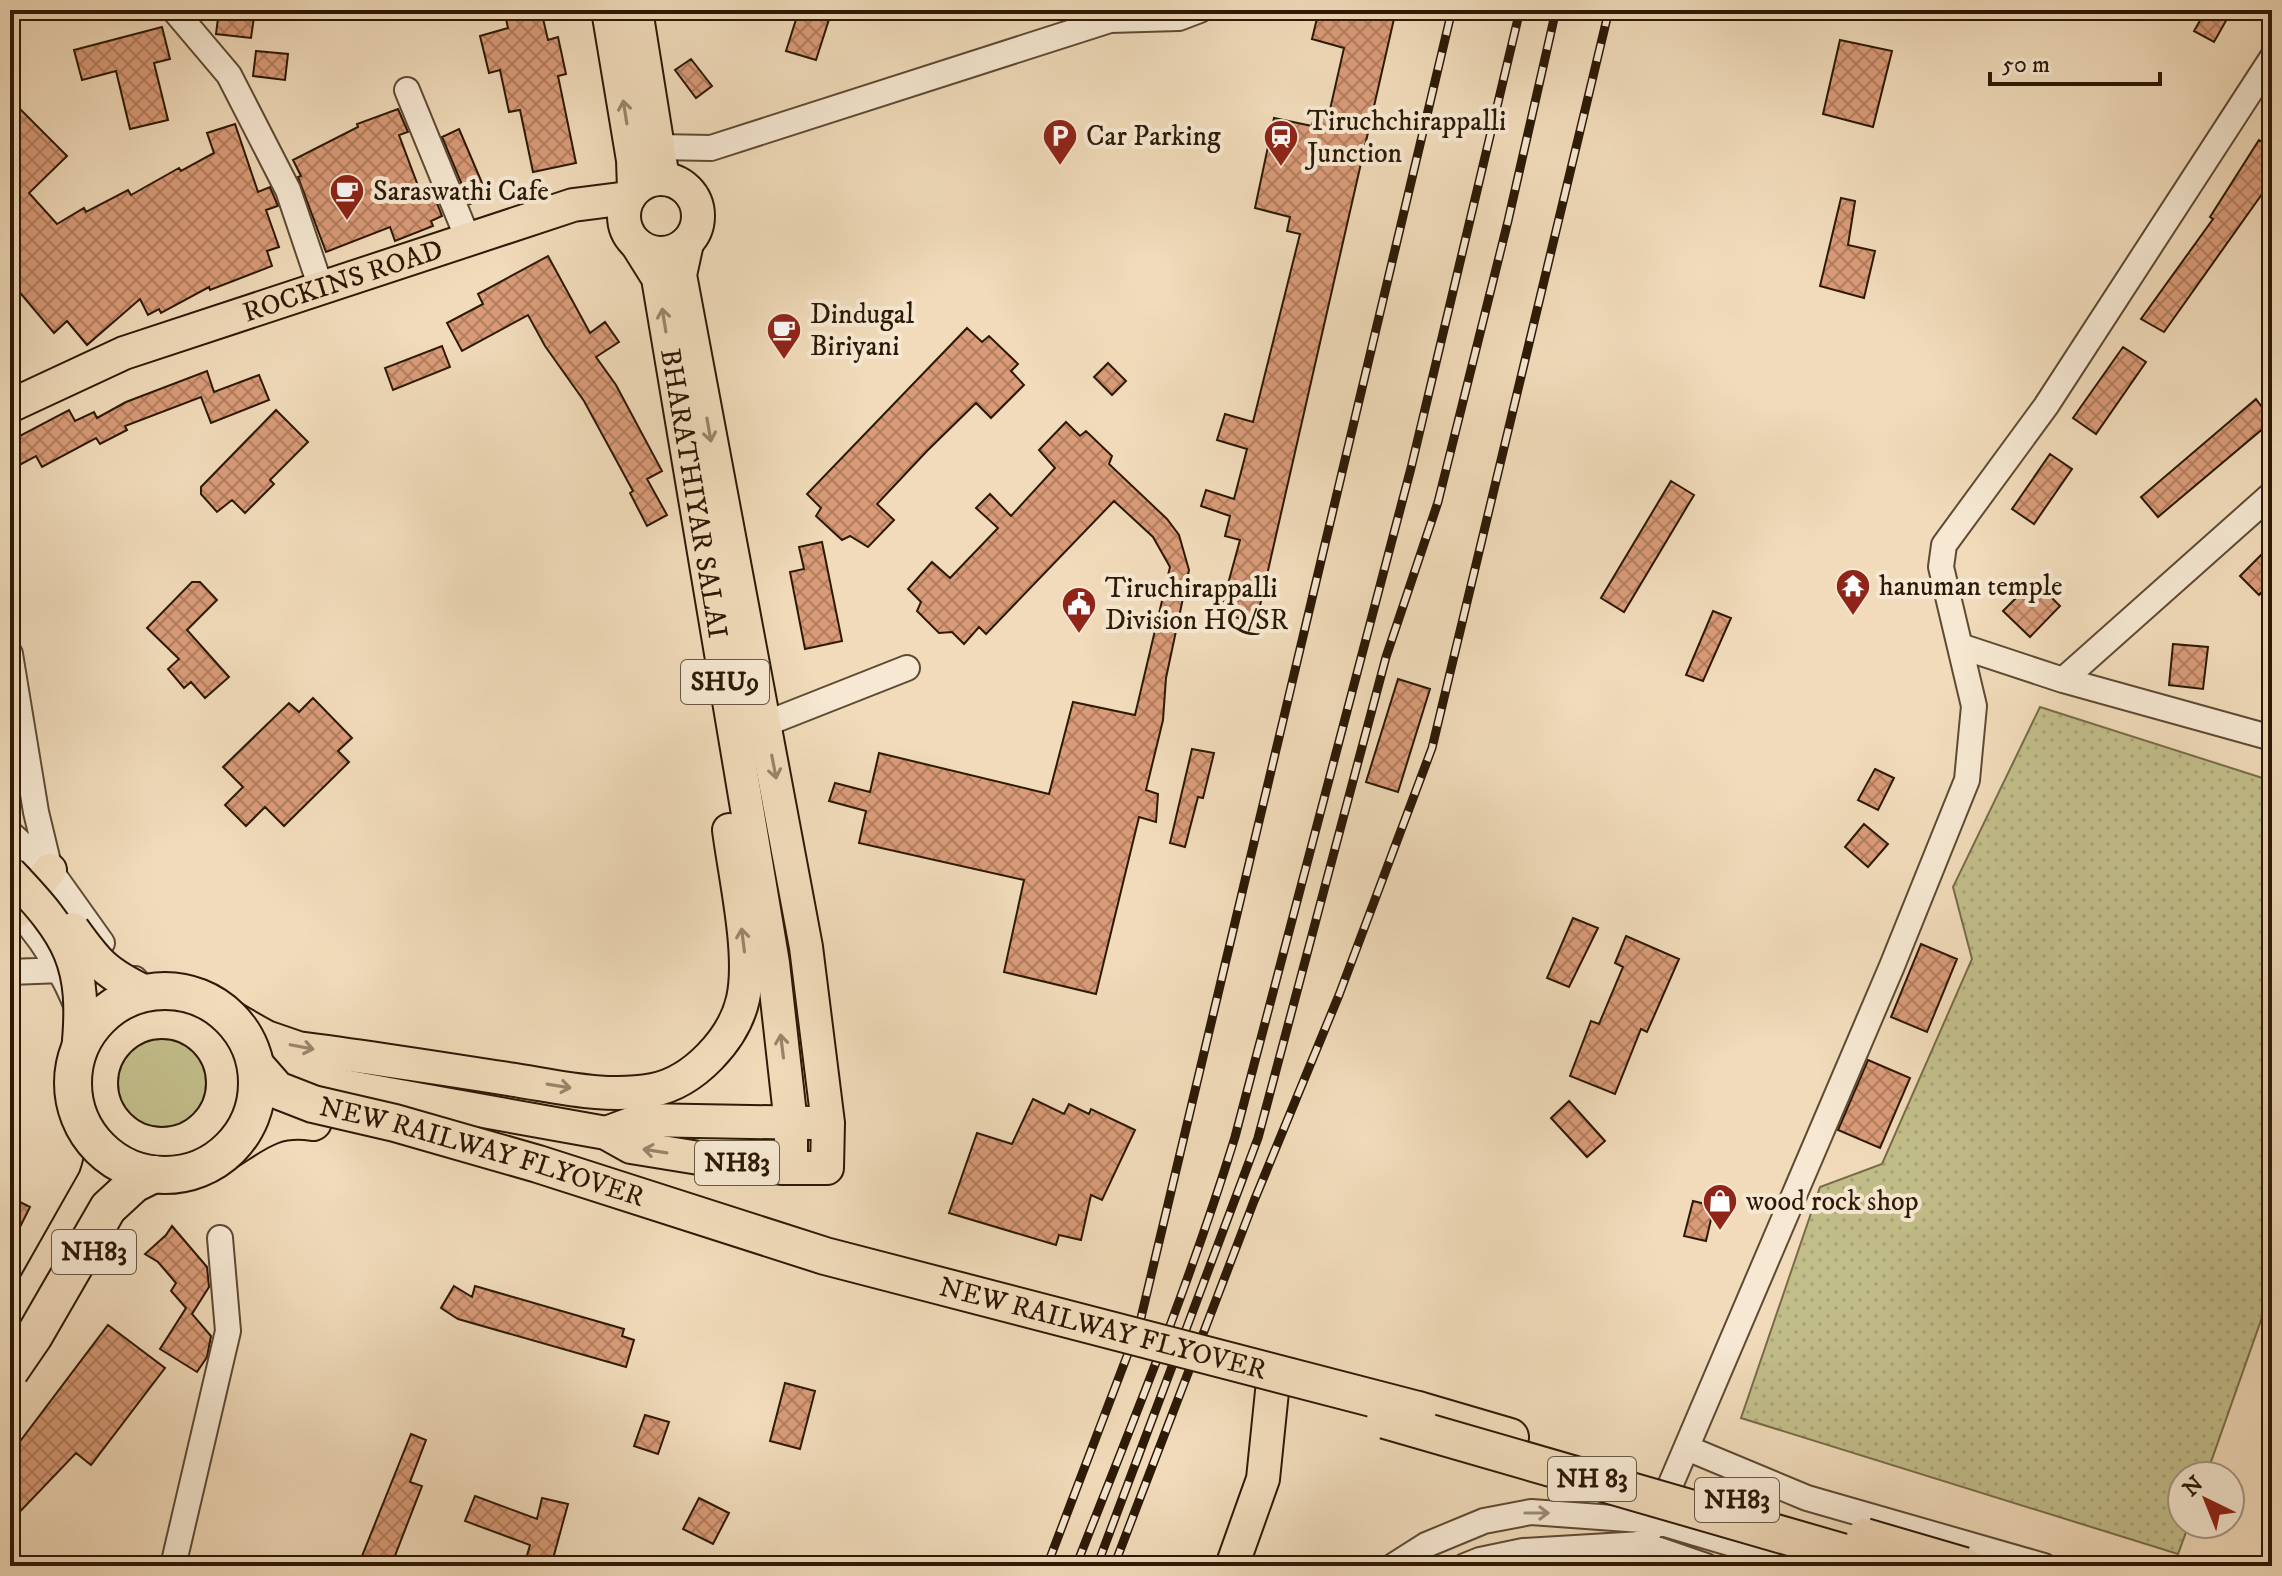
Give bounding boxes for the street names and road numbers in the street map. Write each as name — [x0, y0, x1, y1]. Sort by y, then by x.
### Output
street label: ROCKINS ROAD — [238, 232, 447, 330]
street label: BHARATHIYAR SALAI — [653, 346, 736, 641]
road number: SHU9 — [681, 660, 769, 704]
street label: NEW RAILWAY FLYOVER — [316, 1089, 649, 1215]
road number: NH83 — [695, 1141, 779, 1185]
road number: NH83 — [52, 1230, 136, 1274]
street label: NEW RAILWAY FLYOVER — [936, 1269, 1271, 1387]
road number: NH 83 — [1548, 1457, 1636, 1501]
road number: NH83 — [1695, 1478, 1779, 1522]

